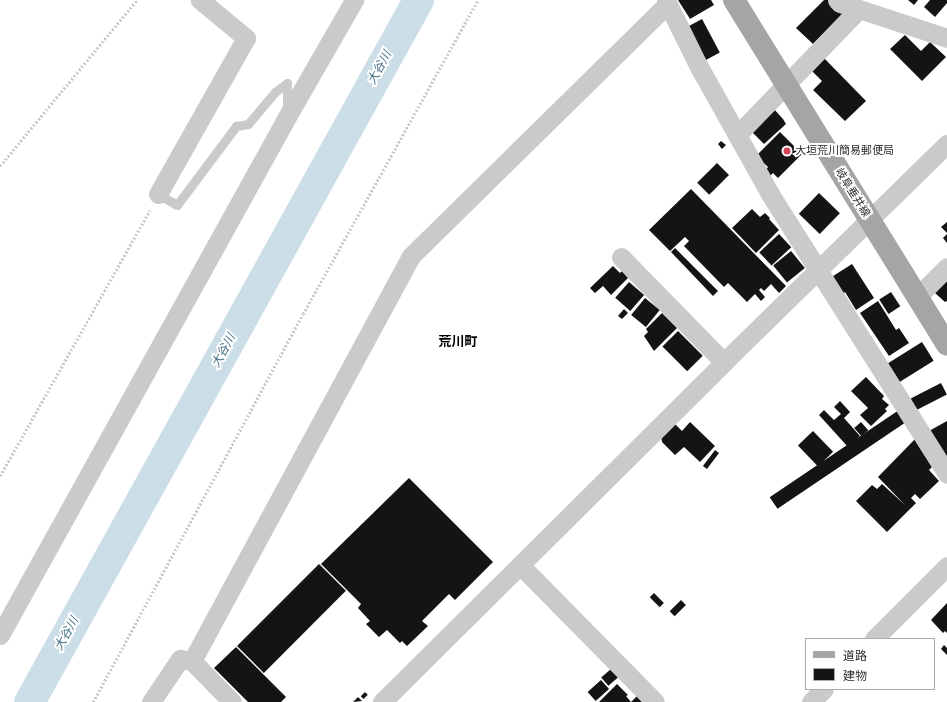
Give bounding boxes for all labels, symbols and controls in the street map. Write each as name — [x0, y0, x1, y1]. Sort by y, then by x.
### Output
water label: 大谷川 — [365, 49, 395, 87]
place label: 大垣荒川簡易郵便局 — [795, 144, 894, 158]
marker: 大垣荒川簡易郵便局 — [782, 146, 792, 156]
street label: 岐阜垂井線 — [832, 166, 872, 220]
water label: 大谷川 — [209, 332, 239, 370]
district label: 荒川町 — [439, 334, 477, 350]
water label: 大谷川 — [52, 615, 82, 653]
legend — [805, 638, 935, 690]
text: 道路 — [843, 649, 867, 663]
text: 建物 — [843, 669, 867, 683]

